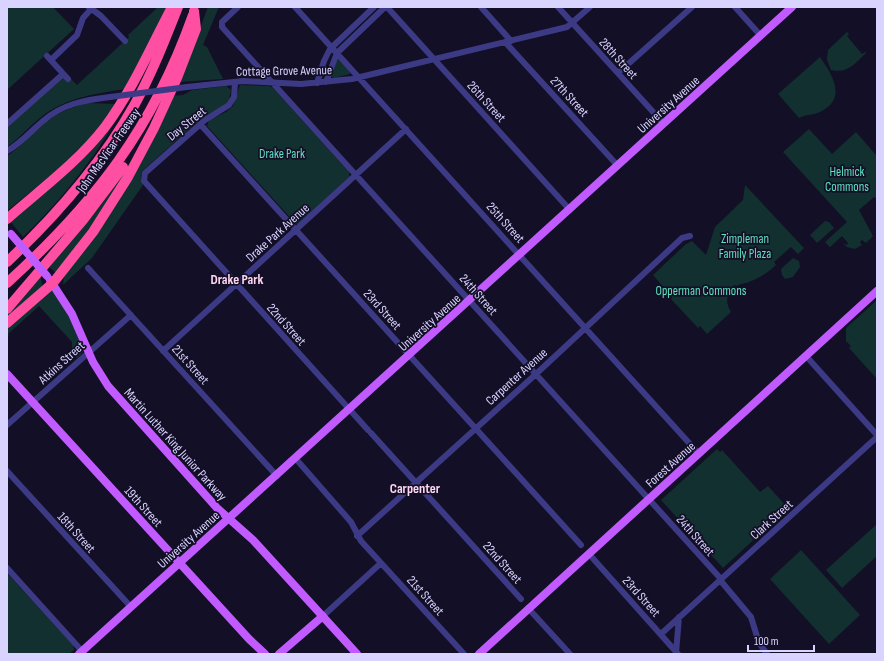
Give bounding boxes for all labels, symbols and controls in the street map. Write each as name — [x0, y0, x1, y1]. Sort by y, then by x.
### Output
street label: 28th Street — [596, 35, 641, 83]
street label: Cottage Grove Avenue — [236, 62, 332, 80]
street label: 27th Street — [546, 73, 592, 120]
street label: University Avenue — [634, 73, 703, 137]
street label: 26th Street — [464, 78, 509, 126]
street label: Day Street — [164, 103, 209, 144]
street label: John MacVicar Freeway — [73, 105, 144, 197]
park label: Drake Park — [259, 146, 305, 162]
park label: Helmick Commons — [825, 164, 869, 195]
street label: 25th Street — [483, 199, 528, 246]
street label: Drake Park Avenue — [243, 200, 313, 265]
park label: Zimpleman Family Plaza — [719, 231, 771, 262]
district label: Drake Park — [210, 271, 264, 288]
street label: 24th Street — [456, 271, 501, 319]
park label: Opperman Commons — [655, 283, 747, 299]
street label: 23rd Street — [360, 286, 405, 333]
street label: University Avenue — [395, 291, 464, 355]
street label: 22nd Street — [263, 300, 309, 349]
street label: Atkins Street — [35, 338, 88, 388]
street label: 21st Street — [168, 341, 212, 388]
street label: Carpenter Avenue — [482, 345, 551, 409]
street label: Martin Luther King Junior Parkway — [120, 385, 230, 504]
street label: Forest Avenue — [643, 438, 699, 491]
district label: Carpenter — [390, 480, 441, 497]
street label: 19th Street — [121, 483, 166, 530]
street label: Clark Street — [747, 496, 796, 543]
street label: University Avenue — [154, 508, 223, 572]
street label: 18th Street — [54, 509, 99, 556]
street label: 24th Street — [673, 512, 718, 560]
street label: 22nd Street — [479, 538, 525, 587]
street label: 21st Street — [403, 572, 447, 619]
street label: 23rd Street — [619, 573, 664, 620]
scale bar — [748, 627, 814, 653]
text: 100 m — [754, 634, 779, 649]

